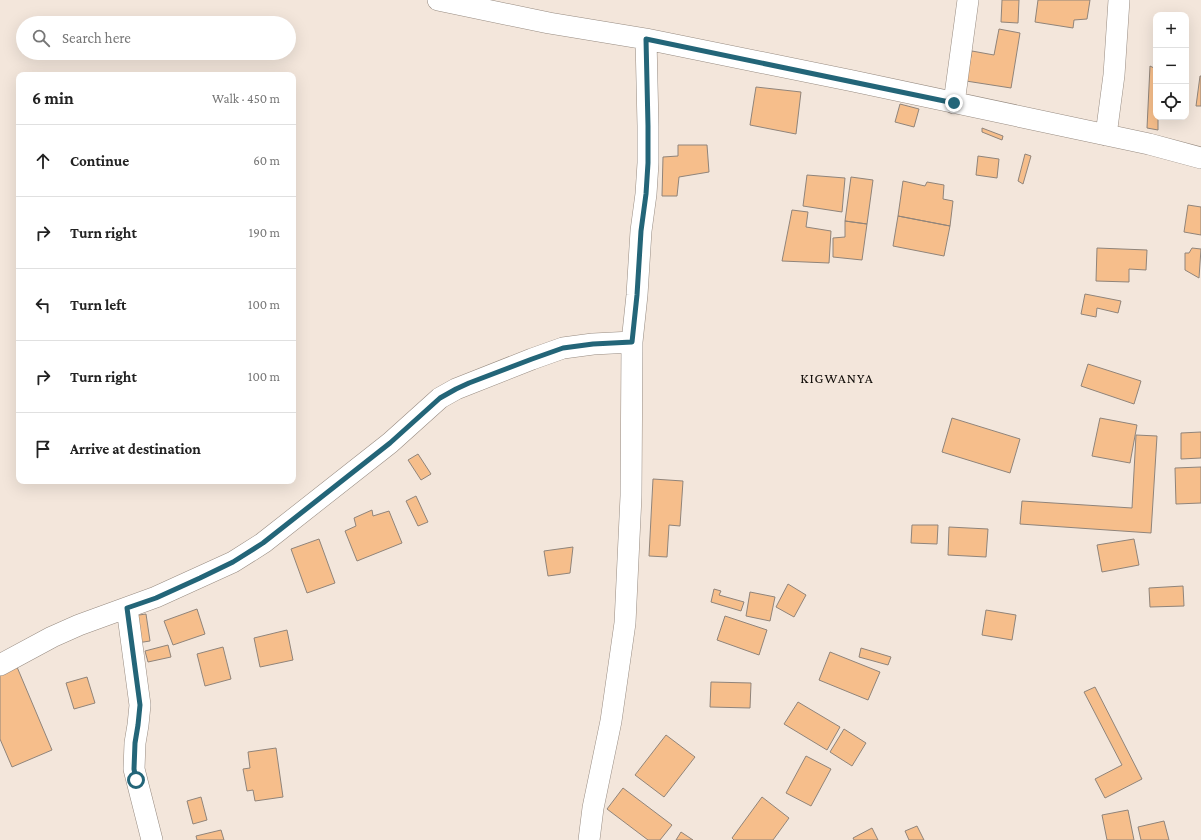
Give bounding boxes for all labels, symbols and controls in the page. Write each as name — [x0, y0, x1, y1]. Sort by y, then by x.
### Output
map controls — [1153, 12, 1189, 120]
button: + — [1153, 12, 1189, 48]
search box — [16, 16, 296, 60]
icon: search — [30, 27, 52, 49]
text: Search here — [62, 30, 131, 46]
button: − — [1153, 48, 1189, 84]
button: locate — [1153, 84, 1189, 120]
text: 6 min — [32, 89, 74, 108]
text: Walk · 450 m — [212, 91, 280, 106]
route end — [945, 94, 963, 112]
icon: ahead — [32, 150, 54, 172]
text: Continue — [70, 153, 129, 169]
text: 60 m — [253, 153, 280, 168]
icon: right — [32, 222, 54, 244]
text: Turn right — [70, 225, 137, 241]
text: 190 m — [249, 225, 280, 240]
icon: left — [32, 294, 54, 316]
text: Turn left — [70, 297, 126, 313]
text: 100 m — [248, 297, 280, 312]
icon: right — [32, 366, 54, 388]
text: Turn right — [70, 369, 137, 385]
text: 100 m — [248, 369, 280, 384]
district label: KIGWANYA — [800, 370, 874, 386]
icon: arrive — [32, 438, 54, 460]
text: Arrive at destination — [70, 441, 201, 457]
route start — [127, 771, 145, 789]

